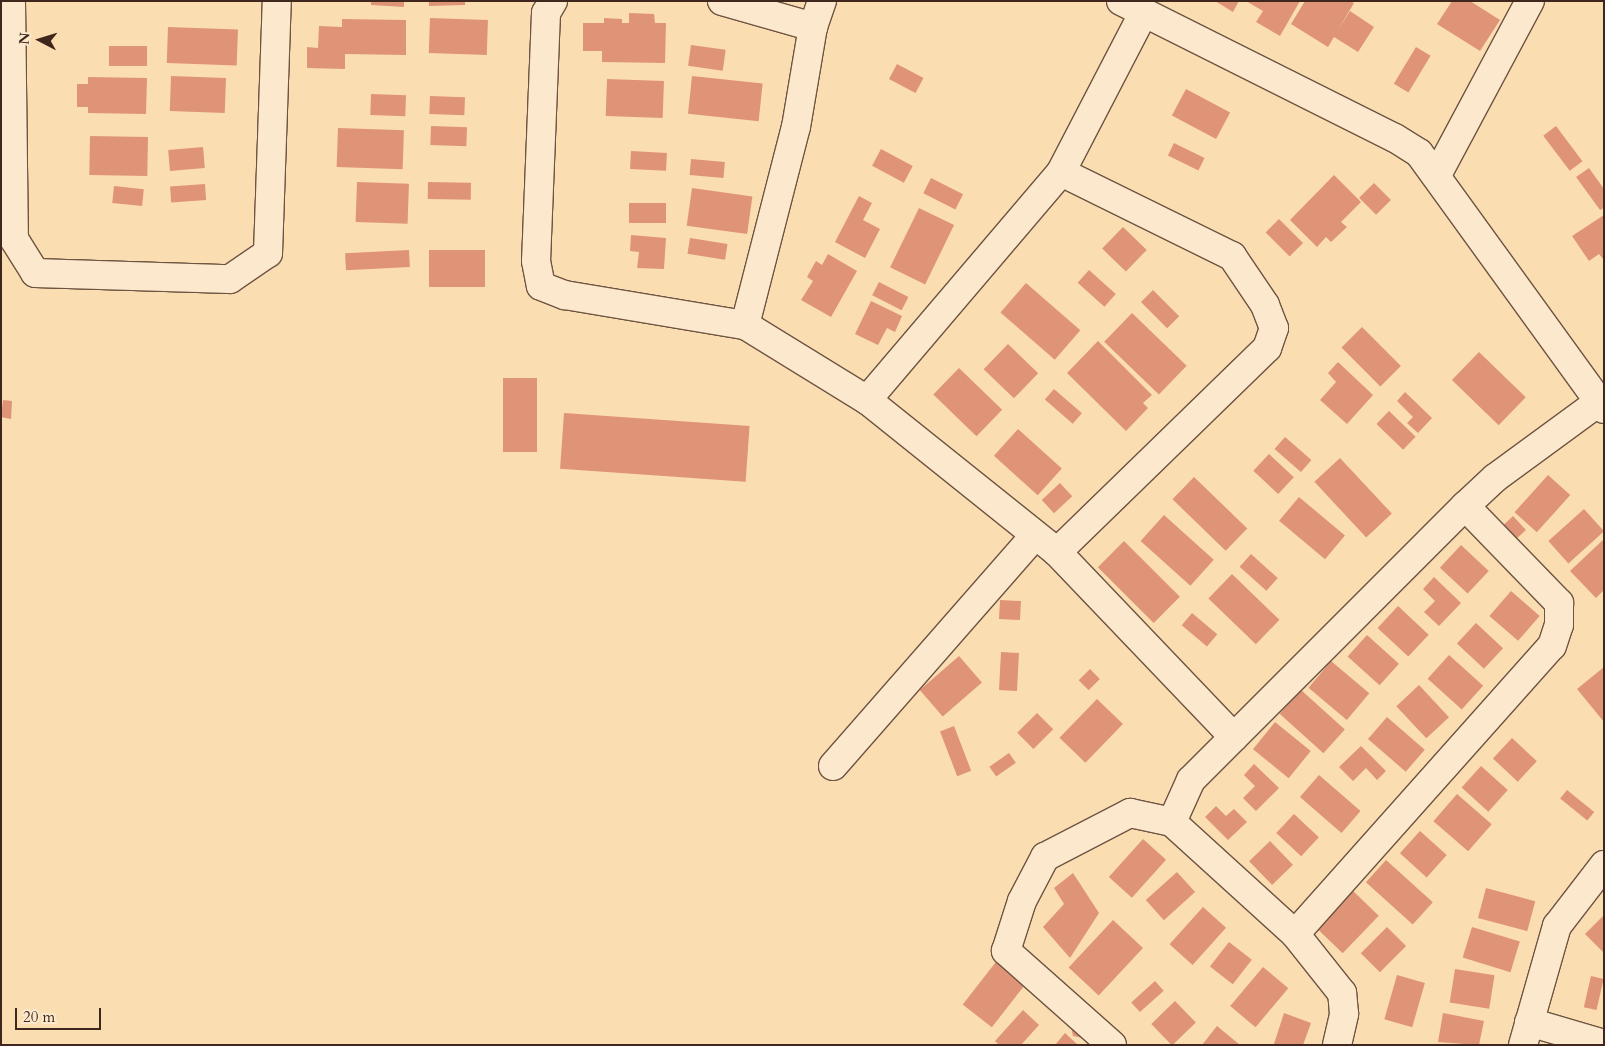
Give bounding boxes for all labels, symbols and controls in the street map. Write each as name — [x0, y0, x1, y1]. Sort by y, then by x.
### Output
north arrow — [15, 15, 65, 65]
text: N — [15, 32, 35, 46]
scale bar — [18, 998, 104, 1030]
text: 20 m — [23, 1007, 55, 1027]

